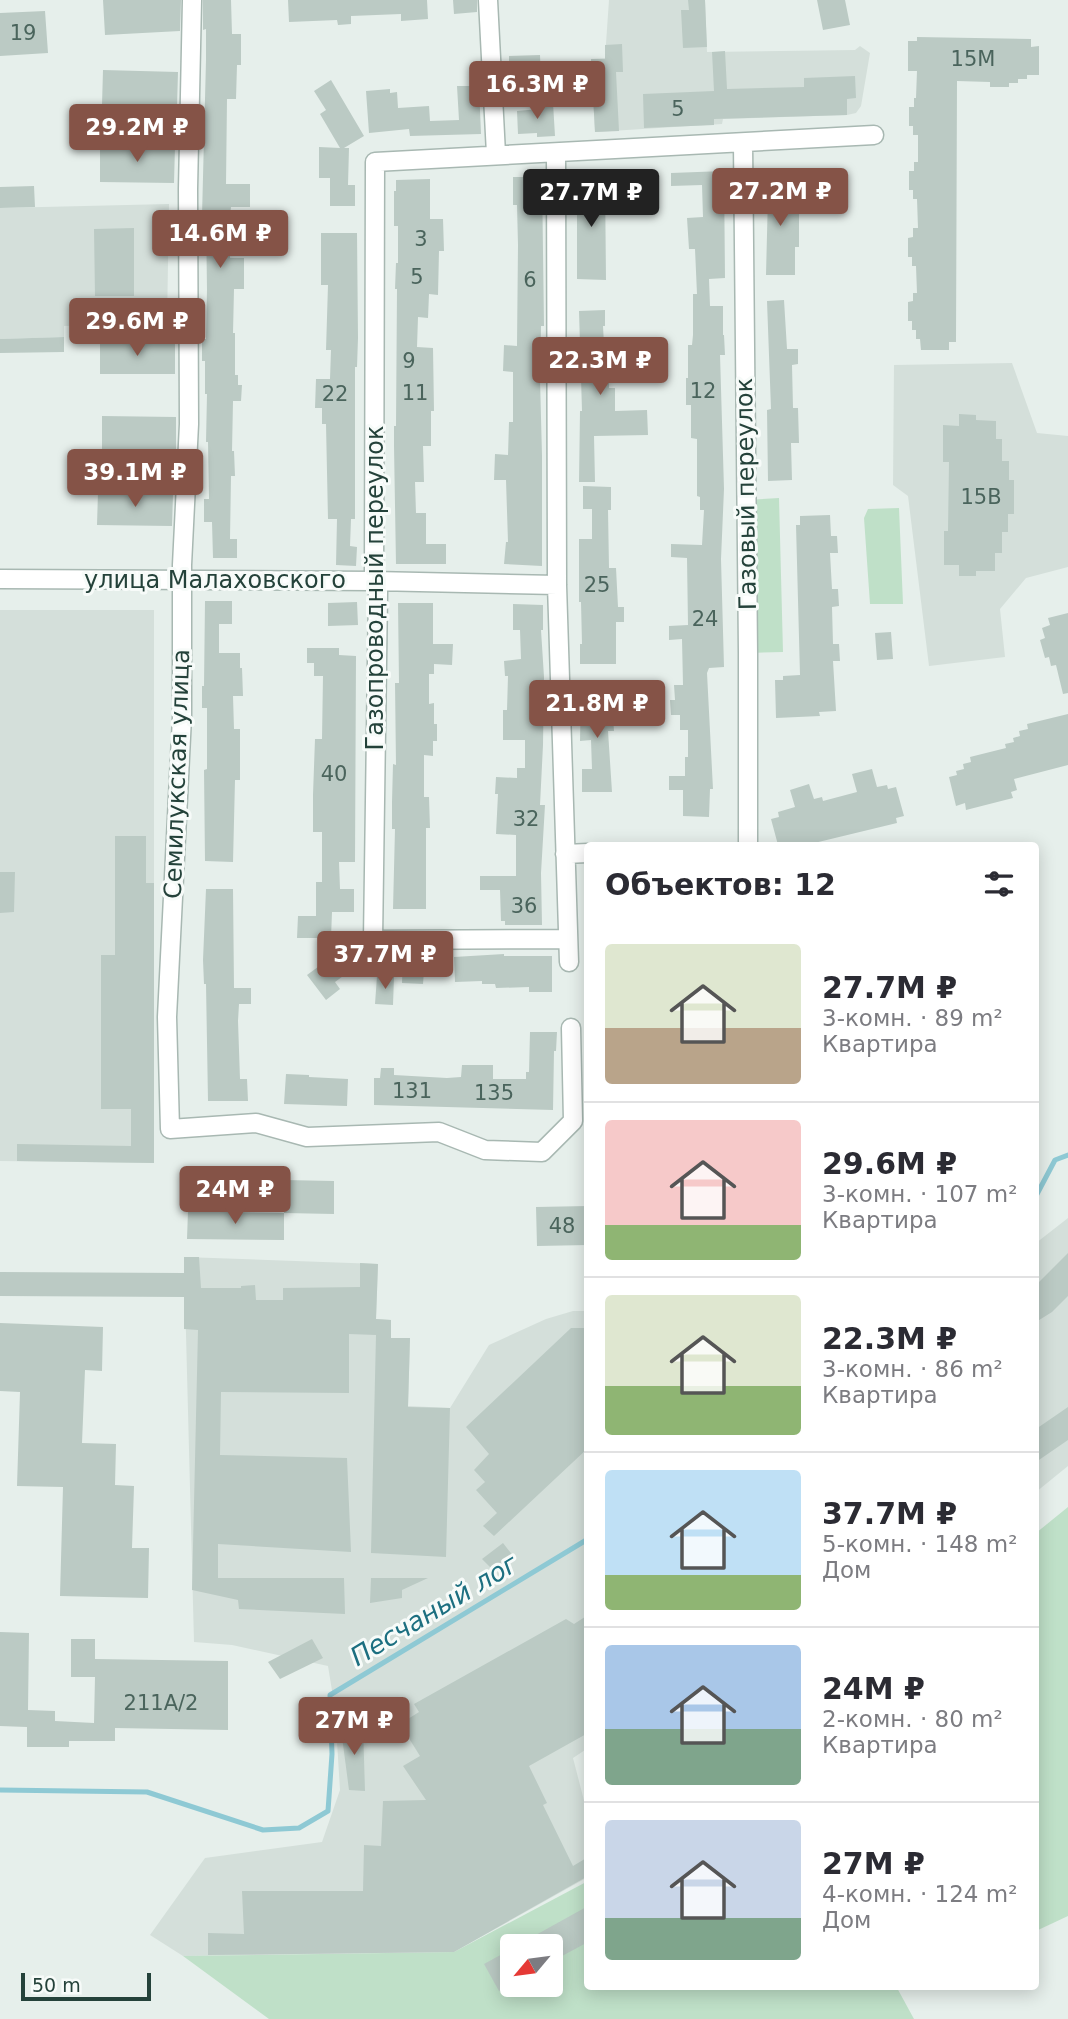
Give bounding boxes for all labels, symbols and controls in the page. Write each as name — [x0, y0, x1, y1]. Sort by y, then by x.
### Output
house number: 19 — [10, 21, 36, 45]
house number: 15М — [951, 47, 995, 71]
pin: 16.3M ₽ — [472, 61, 602, 121]
text: 16.3M ₽ — [485, 71, 589, 97]
house number: 5 — [671, 97, 685, 121]
pin: 29.2M ₽ — [72, 104, 202, 164]
text: 29.2M ₽ — [85, 114, 189, 140]
pin: 27.2M ₽ — [715, 168, 845, 228]
pin: 27.7M ₽ — [526, 170, 656, 229]
text: 27.2M ₽ — [728, 178, 832, 204]
text: 27.7M ₽ — [539, 179, 643, 205]
pin: 14.6M ₽ — [155, 210, 285, 270]
text: 14.6M ₽ — [168, 220, 272, 246]
house number: 3 — [414, 227, 428, 251]
house number: 5 — [410, 265, 424, 289]
house number: 6 — [523, 268, 537, 292]
pin: 29.6M ₽ — [72, 298, 202, 358]
text: 29.6M ₽ — [85, 308, 189, 334]
pin: 22.3M ₽ — [535, 338, 665, 397]
text: 22.3M ₽ — [548, 347, 652, 373]
house number: 9 — [402, 349, 416, 373]
street label: Газовый переулок — [730, 378, 762, 610]
house number: 12 — [690, 379, 716, 403]
house number: 11 — [402, 381, 428, 405]
house number: 22 — [322, 382, 348, 406]
street label: Газопроводный переулок — [361, 426, 389, 750]
pin: 39.1M ₽ — [70, 449, 200, 509]
text: 39.1M ₽ — [83, 459, 187, 485]
house number: 15В — [960, 485, 1002, 509]
street label: улица Малаховского — [84, 566, 346, 594]
house number: 25 — [584, 573, 610, 597]
house number: 24 — [692, 607, 718, 631]
street label: Семилукская улица — [159, 649, 195, 899]
pin: 21.8M ₽ — [532, 680, 662, 740]
text: 21.8M ₽ — [545, 690, 649, 716]
house number: 40 — [321, 762, 347, 786]
house number: 32 — [513, 807, 539, 831]
icon: filters — [980, 865, 1018, 903]
text: Объектов: 12 — [605, 867, 836, 902]
house number: 36 — [511, 894, 537, 918]
pin: 37.7M ₽ — [320, 932, 450, 991]
text: 37.7M ₽ — [333, 941, 437, 967]
text: 27.7M ₽ — [822, 970, 957, 1005]
icon: home — [661, 972, 745, 1056]
text: 3-комн. · 89 m² — [822, 1005, 1003, 1031]
text: Квартира — [822, 1031, 938, 1057]
house number: 131 — [392, 1079, 432, 1103]
house number: 135 — [474, 1081, 514, 1105]
text: 29.6M ₽ — [822, 1146, 957, 1181]
icon: home — [661, 1148, 745, 1232]
pin: 24M ₽ — [186, 1166, 284, 1226]
text: 24M ₽ — [196, 1176, 274, 1202]
text: 3-комн. · 107 m² — [822, 1181, 1017, 1207]
text: Квартира — [822, 1207, 938, 1233]
house number: 48 — [549, 1214, 575, 1238]
text: 22.3M ₽ — [822, 1321, 957, 1356]
icon: home — [661, 1323, 745, 1407]
text: 3-комн. · 86 m² — [822, 1356, 1003, 1382]
text: Квартира — [822, 1382, 938, 1408]
text: 37.7M ₽ — [822, 1496, 957, 1531]
icon: home — [661, 1498, 745, 1582]
text: 5-комн. · 148 m² — [822, 1531, 1017, 1557]
water label: Песчаный лог — [345, 1548, 523, 1672]
text: Дом — [822, 1557, 871, 1583]
text: 24M ₽ — [822, 1671, 925, 1706]
icon: home — [661, 1673, 745, 1757]
house number: 211А/2 — [124, 1691, 198, 1715]
pin: 27M ₽ — [305, 1698, 403, 1757]
text: 2-комн. · 80 m² — [822, 1706, 1003, 1732]
text: 27M ₽ — [315, 1707, 393, 1733]
text: Квартира — [822, 1732, 938, 1758]
text: 27M ₽ — [822, 1846, 925, 1881]
icon: home — [661, 1848, 745, 1932]
text: 4-комн. · 124 m² — [822, 1881, 1017, 1907]
text: Дом — [822, 1907, 871, 1933]
north arrow — [500, 1934, 564, 1997]
map controls — [500, 1934, 563, 1997]
scale bar — [21, 1970, 150, 2002]
text: 50 m — [32, 1974, 81, 1996]

